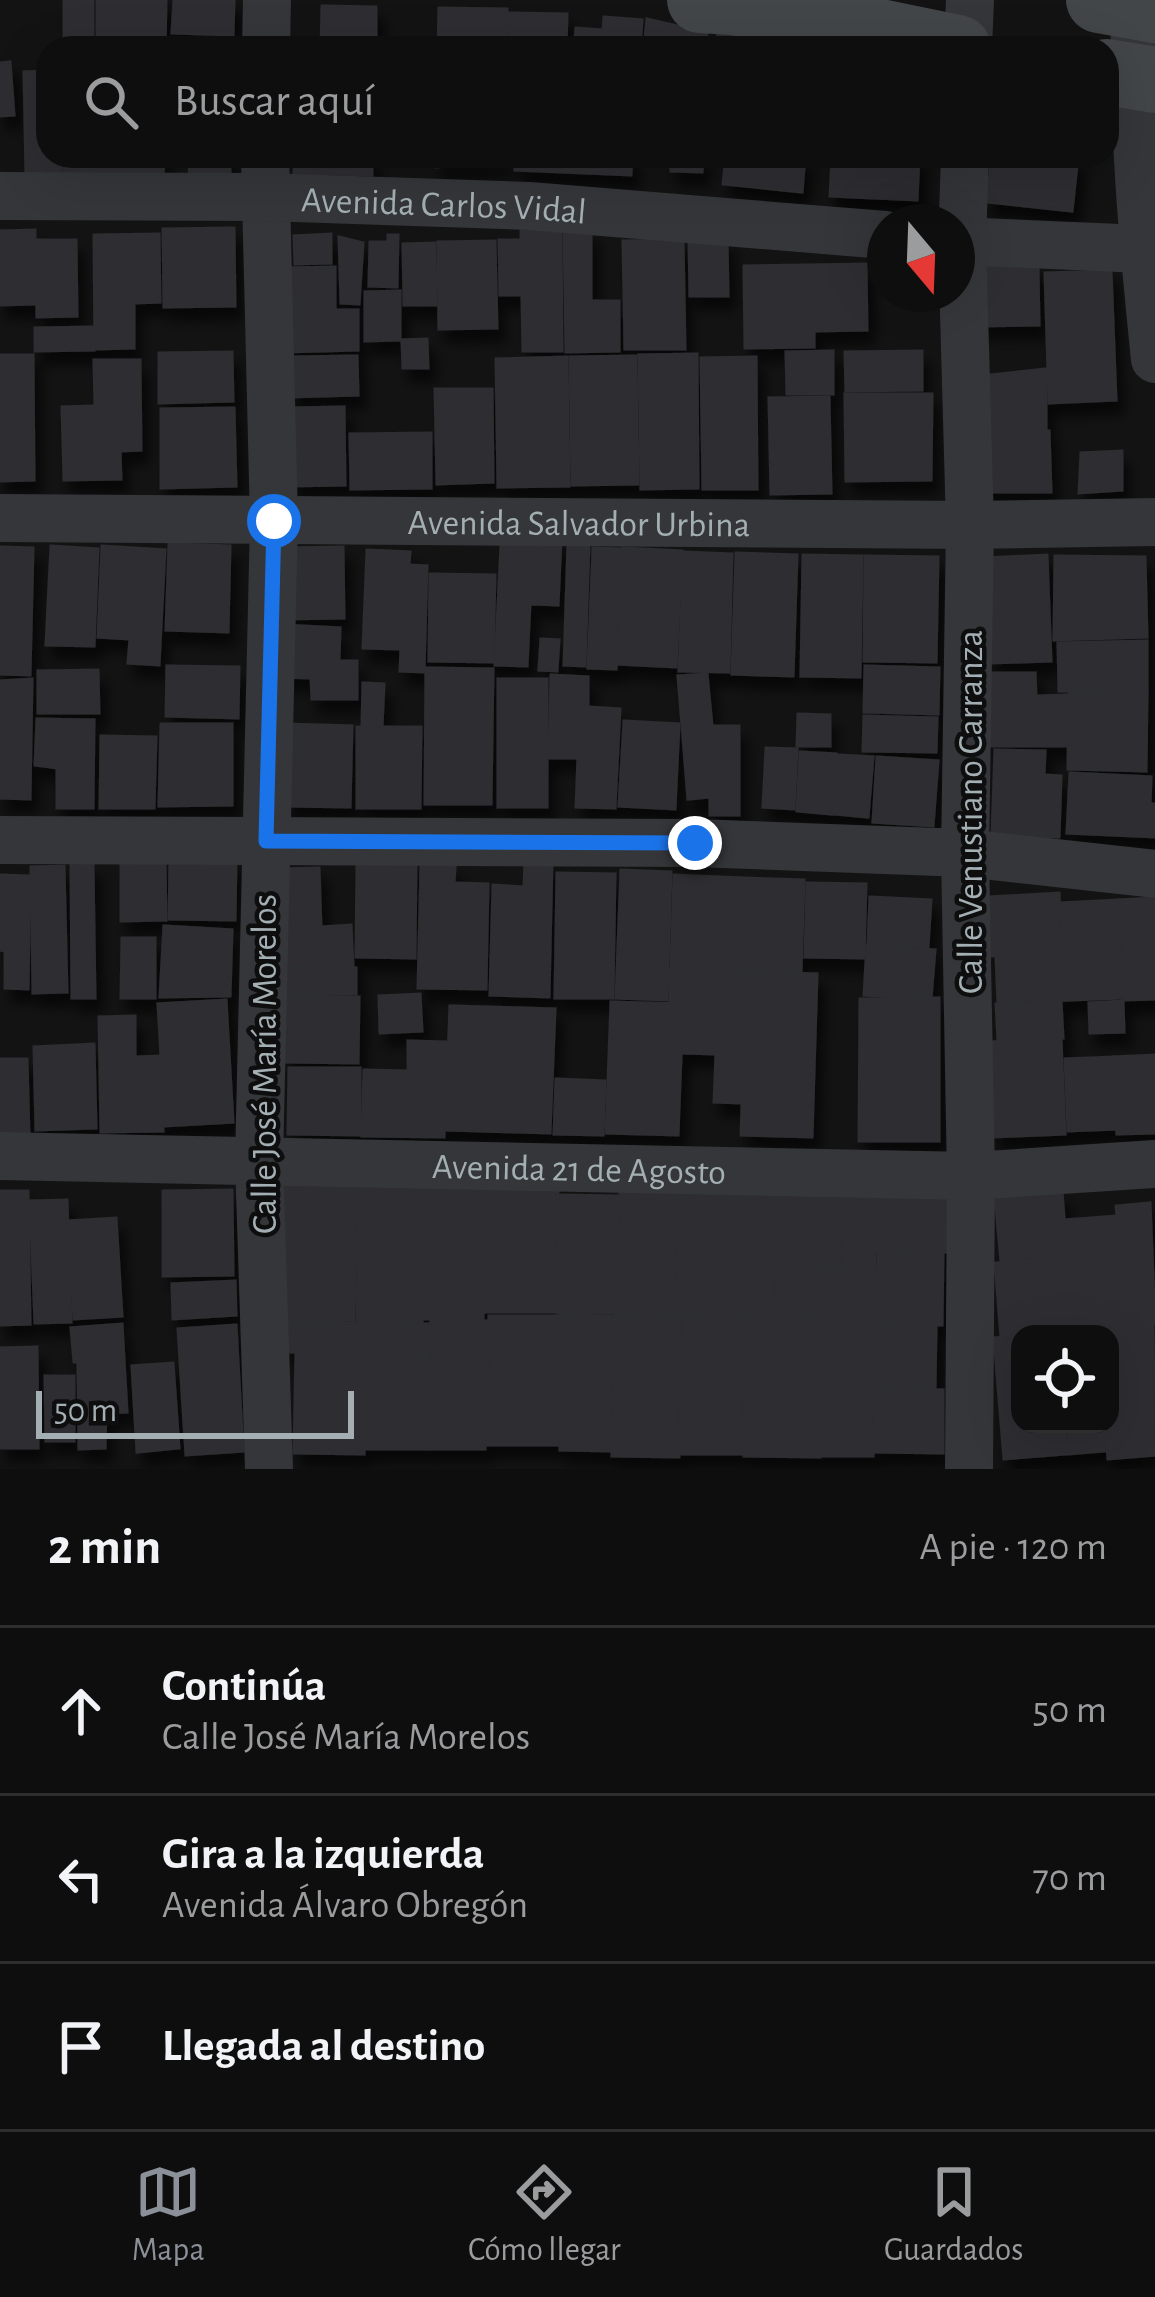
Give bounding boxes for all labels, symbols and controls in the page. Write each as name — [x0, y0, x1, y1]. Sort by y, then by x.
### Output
search box — [36, 36, 1119, 168]
icon: search — [78, 69, 144, 135]
text: Buscar aquí — [174, 79, 374, 124]
street label: Avenida Carlos Vidal — [300, 182, 588, 231]
north arrow — [867, 204, 975, 312]
route start — [247, 494, 301, 548]
street label: Avenida Salvador Urbina — [408, 505, 750, 543]
street label: Calle Venustiano Carranza — [953, 630, 989, 994]
route end — [668, 816, 722, 870]
street label: Calle José María Morelos — [247, 894, 283, 1234]
street label: Avenida 21 de Agosto — [431, 1149, 726, 1191]
map controls — [1011, 1325, 1119, 1433]
button: locate — [1011, 1325, 1119, 1433]
scale bar — [36, 1385, 354, 1438]
text: 50 m — [54, 1395, 117, 1428]
text: 2 min — [48, 1522, 161, 1573]
text: A pie · 120 m — [920, 1528, 1107, 1567]
text: Continúa — [162, 1664, 326, 1709]
icon: ahead — [48, 1678, 114, 1744]
text: 50 m — [1032, 1691, 1107, 1730]
text: Calle José María Morelos — [162, 1718, 530, 1757]
text: Gira a la izquierda — [162, 1832, 484, 1877]
icon: left — [48, 1846, 114, 1912]
text: 70 m — [1033, 1859, 1107, 1898]
text: Avenida Álvaro Obregón — [162, 1886, 528, 1925]
icon: arrive — [48, 2014, 114, 2080]
text: Llegada al destino — [162, 2024, 485, 2069]
tab: Mapa — [132, 2159, 205, 2271]
tab: Cómo llegar — [468, 2159, 621, 2271]
tab: Guardados — [884, 2159, 1023, 2271]

